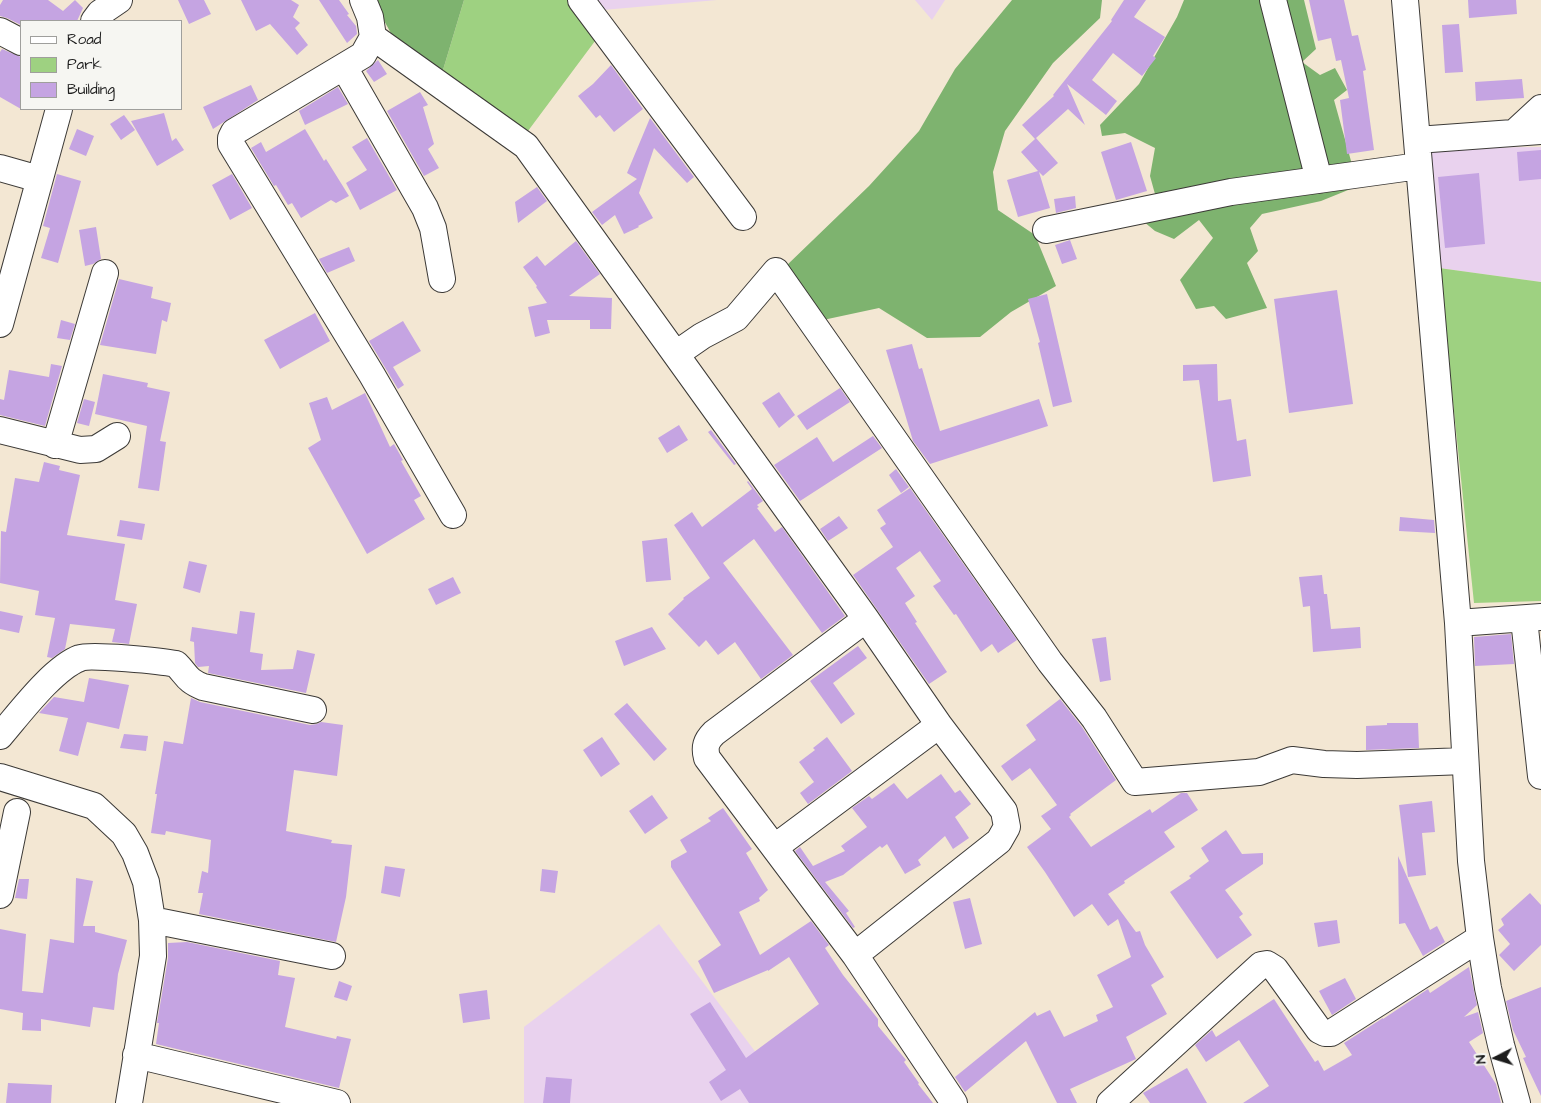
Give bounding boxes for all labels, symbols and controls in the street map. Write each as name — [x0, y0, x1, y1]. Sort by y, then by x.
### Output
legend — [20, 20, 182, 110]
text: Road — [67, 29, 101, 50]
text: Park — [67, 54, 102, 75]
text: Building — [67, 79, 115, 100]
north arrow — [1471, 1033, 1521, 1083]
text: N — [1471, 1054, 1491, 1065]

